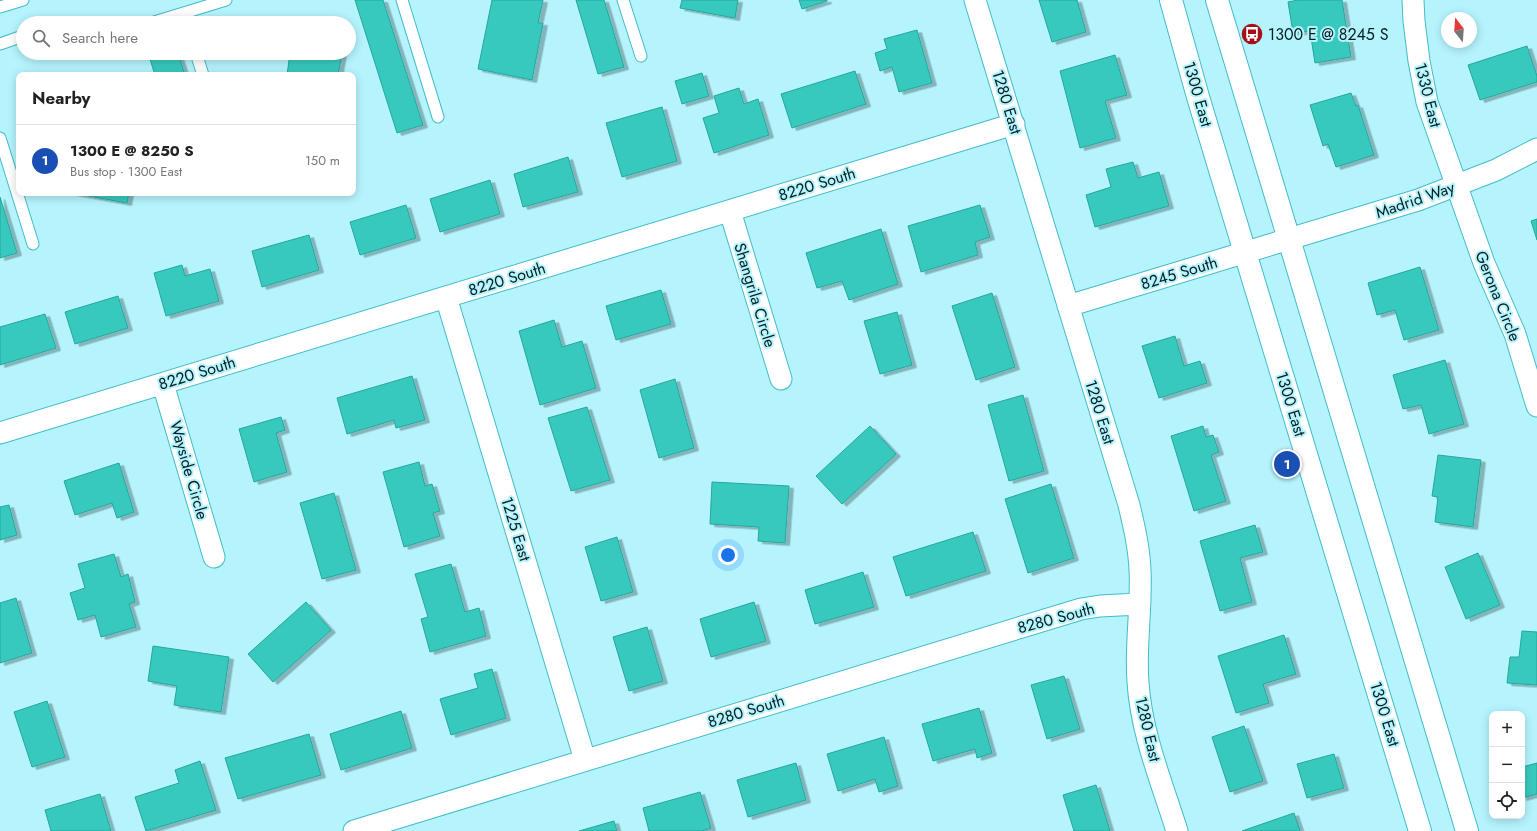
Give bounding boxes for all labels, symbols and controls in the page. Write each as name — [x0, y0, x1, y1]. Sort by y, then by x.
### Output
north arrow — [1441, 12, 1477, 48]
search box — [16, 16, 356, 60]
bus stop icon: 1300 E @ 8245 S — [1239, 21, 1265, 47]
place label: 1300 E @ 8245 S — [1268, 23, 1389, 46]
icon: search — [30, 27, 52, 49]
text: Search here — [62, 27, 138, 49]
street label: 1300 East — [1178, 59, 1218, 129]
street label: 1330 East — [1409, 60, 1447, 130]
street label: 1280 East — [986, 67, 1028, 137]
text: Nearby — [32, 86, 90, 110]
text: 1300 E @ 8250 S — [70, 140, 194, 162]
text: 1 — [42, 151, 48, 170]
text: 150 m — [305, 151, 340, 170]
street label: 8220 South — [776, 161, 858, 207]
text: Bus stop · 1300 East — [70, 162, 182, 181]
street label: Madrid Way — [1372, 175, 1459, 224]
street label: Shangrila Circle — [728, 240, 782, 350]
street label: Gerona Circle — [1469, 247, 1527, 345]
street label: 8245 South — [1138, 250, 1220, 296]
street label: 8220 South — [466, 256, 548, 302]
street label: 8220 South — [156, 350, 238, 396]
street label: 1300 East — [1270, 369, 1312, 439]
street label: 1280 East — [1079, 377, 1121, 447]
street label: Wayside Circle — [164, 418, 214, 522]
pin: 1 — [1274, 449, 1300, 479]
street label: 1225 East — [495, 494, 537, 564]
your location — [718, 545, 738, 565]
street label: 8280 South — [1015, 597, 1097, 639]
street label: 1300 East — [1364, 679, 1406, 749]
street label: 8280 South — [705, 688, 787, 734]
street label: 1280 East — [1129, 694, 1167, 764]
map controls — [1489, 711, 1525, 819]
button: + — [1489, 711, 1525, 747]
button: − — [1489, 747, 1525, 783]
button: locate — [1489, 783, 1525, 819]

